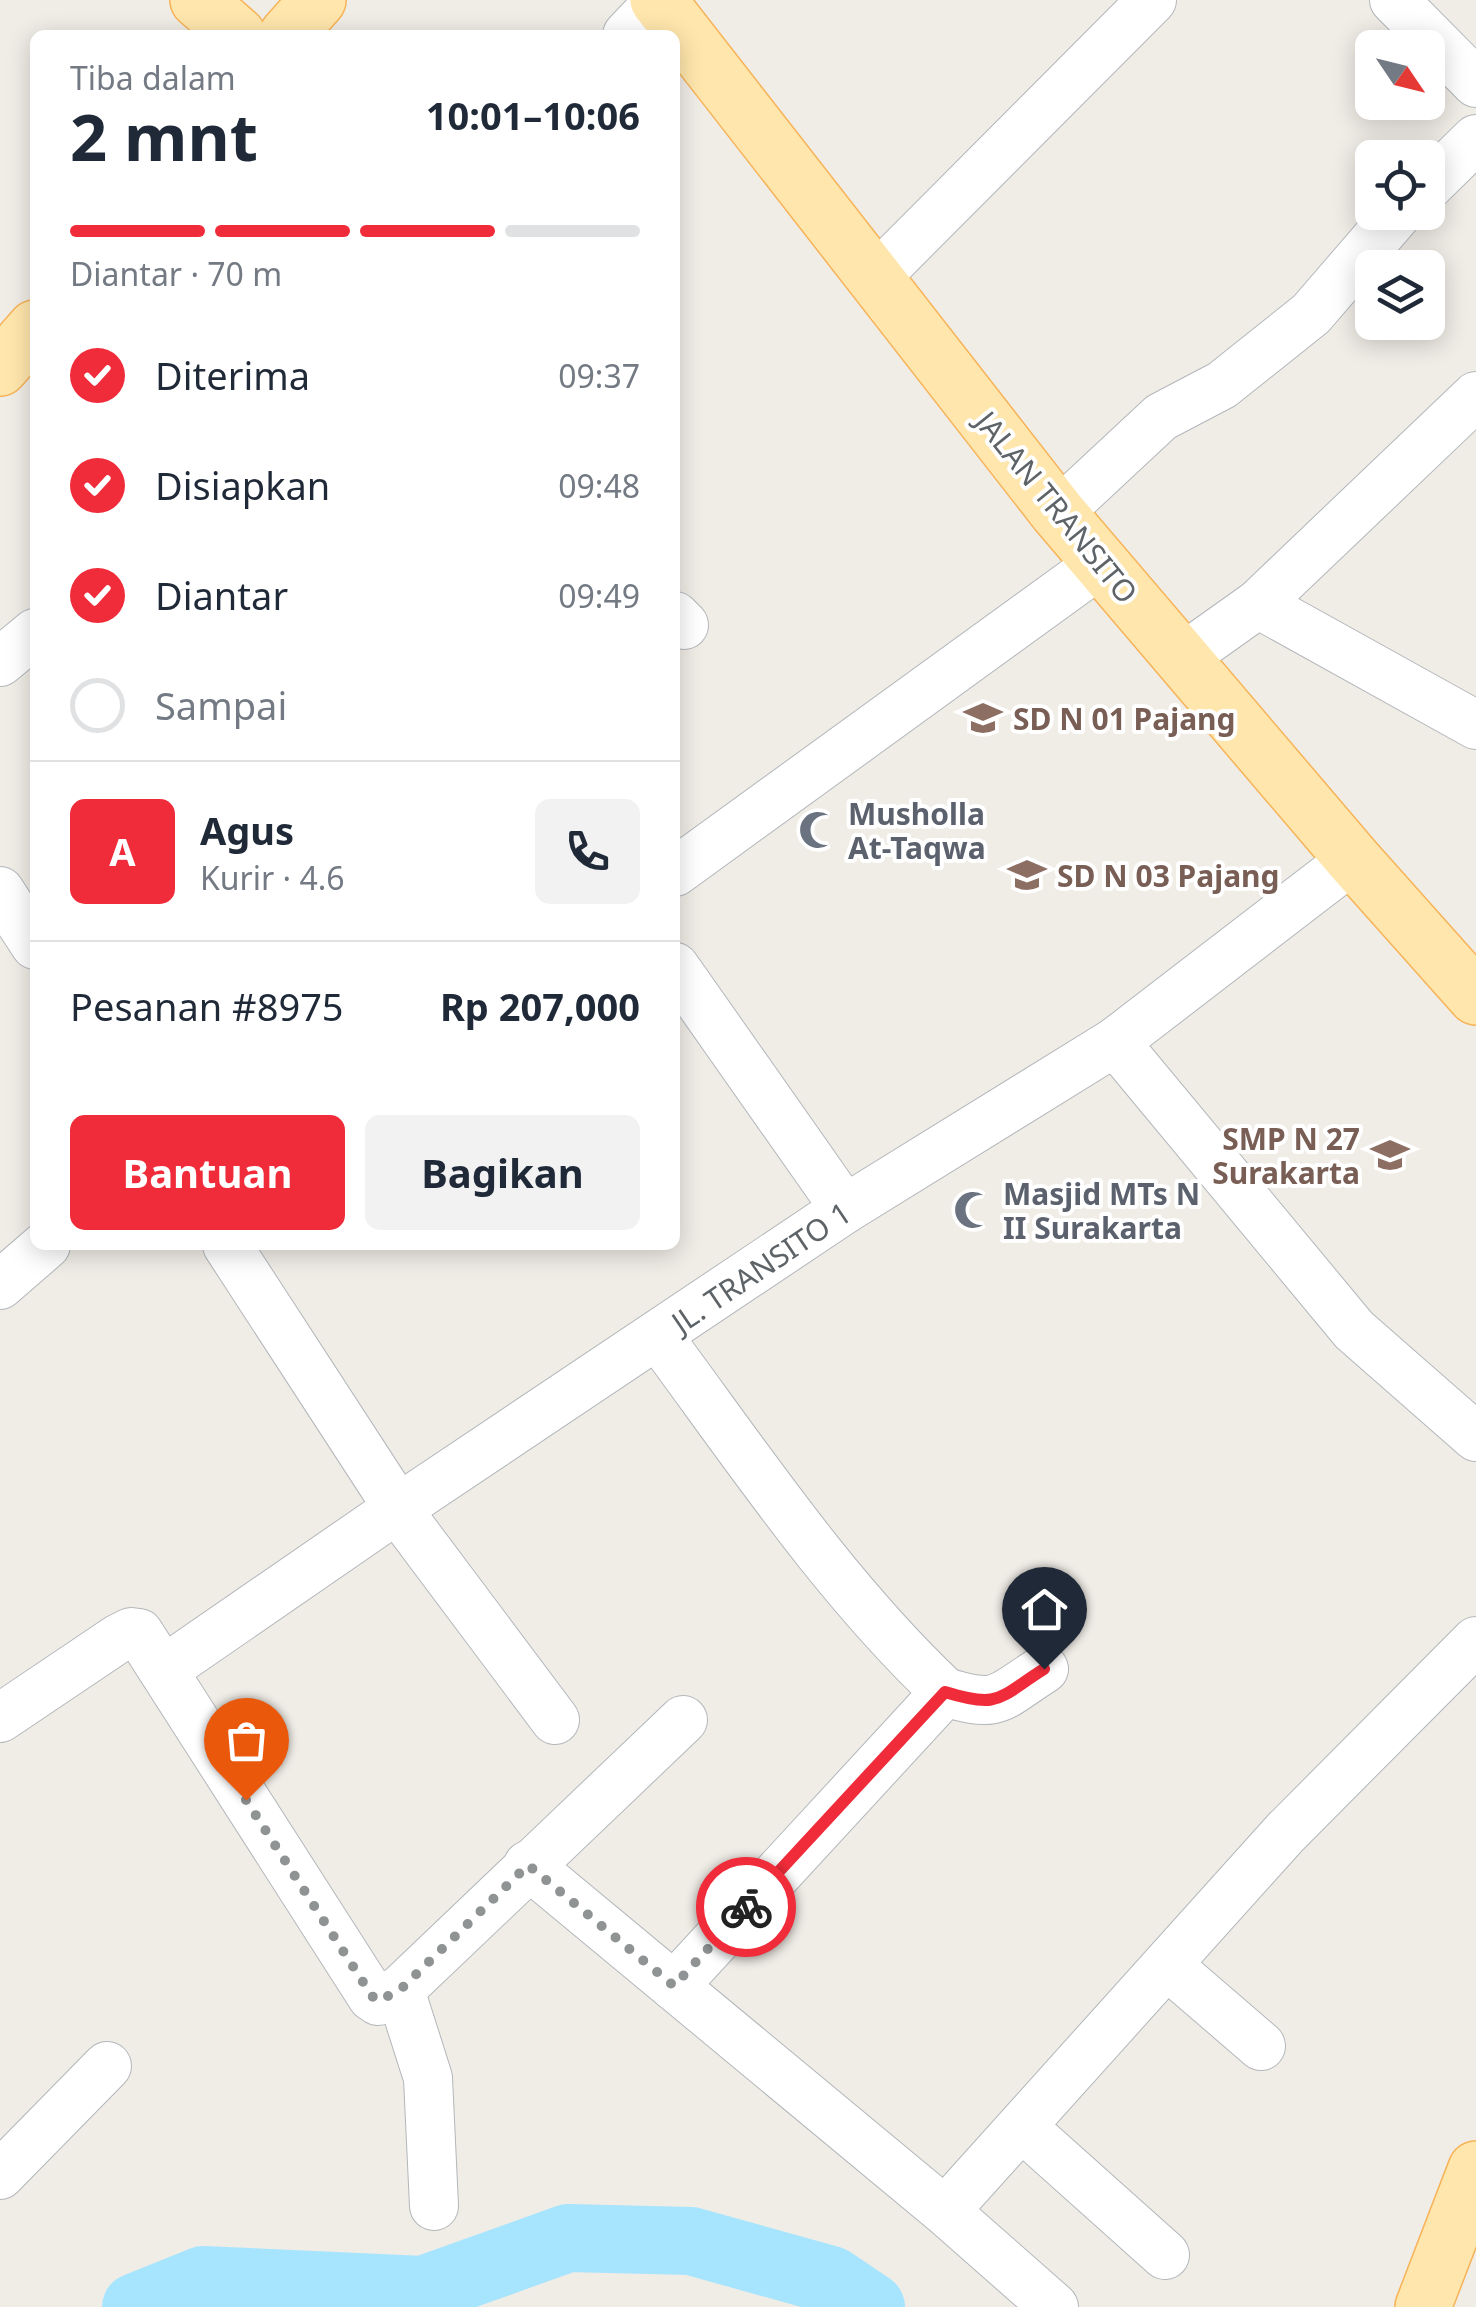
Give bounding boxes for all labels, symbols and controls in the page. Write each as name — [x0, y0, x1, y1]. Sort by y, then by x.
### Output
north arrow — [1355, 30, 1445, 120]
map controls — [1355, 30, 1445, 340]
text: Tiba dalam — [70, 56, 236, 99]
text: 10:01–10:06 — [426, 89, 640, 141]
text: 2 mnt — [70, 92, 258, 180]
button: locate — [1355, 140, 1445, 230]
button: layers — [1355, 250, 1445, 340]
text: Diantar · 70 m — [70, 252, 282, 295]
icon: check — [70, 348, 125, 403]
text: Diterima — [155, 349, 310, 401]
text: 09:37 — [558, 354, 640, 397]
street label: JALAN TRANSITO — [965, 400, 1147, 612]
icon: check — [70, 458, 125, 513]
text: Disiapkan — [155, 459, 330, 511]
text: 09:48 — [558, 464, 640, 507]
icon: check — [70, 568, 125, 623]
text: Diantar — [155, 569, 288, 621]
text: 09:49 — [558, 574, 640, 617]
text: Sampai — [155, 679, 287, 731]
school or university icon: SD N 01 Pajang — [962, 697, 1004, 739]
place label: SD N 01 Pajang — [1013, 698, 1236, 739]
place label: Musholla At-Taqwa — [848, 793, 986, 868]
button: phone — [535, 799, 640, 904]
text: Agus — [200, 804, 294, 856]
mosque icon: Musholla At-Taqwa — [797, 809, 839, 851]
text: A — [109, 825, 136, 877]
school or university icon: SD N 03 Pajang — [1006, 854, 1048, 896]
place label: SD N 03 Pajang — [1057, 855, 1280, 896]
text: Kurir · 4.6 — [200, 856, 345, 899]
text: Pesanan #8975 — [70, 980, 344, 1032]
text: Rp 207,000 — [440, 980, 640, 1032]
button: Bantuan — [70, 1115, 345, 1230]
button: Bagikan — [365, 1115, 640, 1230]
place label: SMP N 27 Surakarta — [1212, 1118, 1360, 1193]
school or university icon: SMP N 27 Surakarta — [1369, 1134, 1411, 1176]
place label: Masjid MTs N II Surakarta — [1003, 1173, 1200, 1248]
mosque icon: Masjid MTs N II Surakarta — [952, 1189, 994, 1231]
street label: JL. TRANSITO 1 — [661, 1192, 859, 1344]
pin — [1002, 1567, 1087, 1670]
icon: home — [1017, 1582, 1072, 1637]
pin — [204, 1698, 289, 1801]
icon: bag — [219, 1713, 274, 1768]
courier — [696, 1857, 796, 1957]
icon: bike — [719, 1880, 774, 1935]

